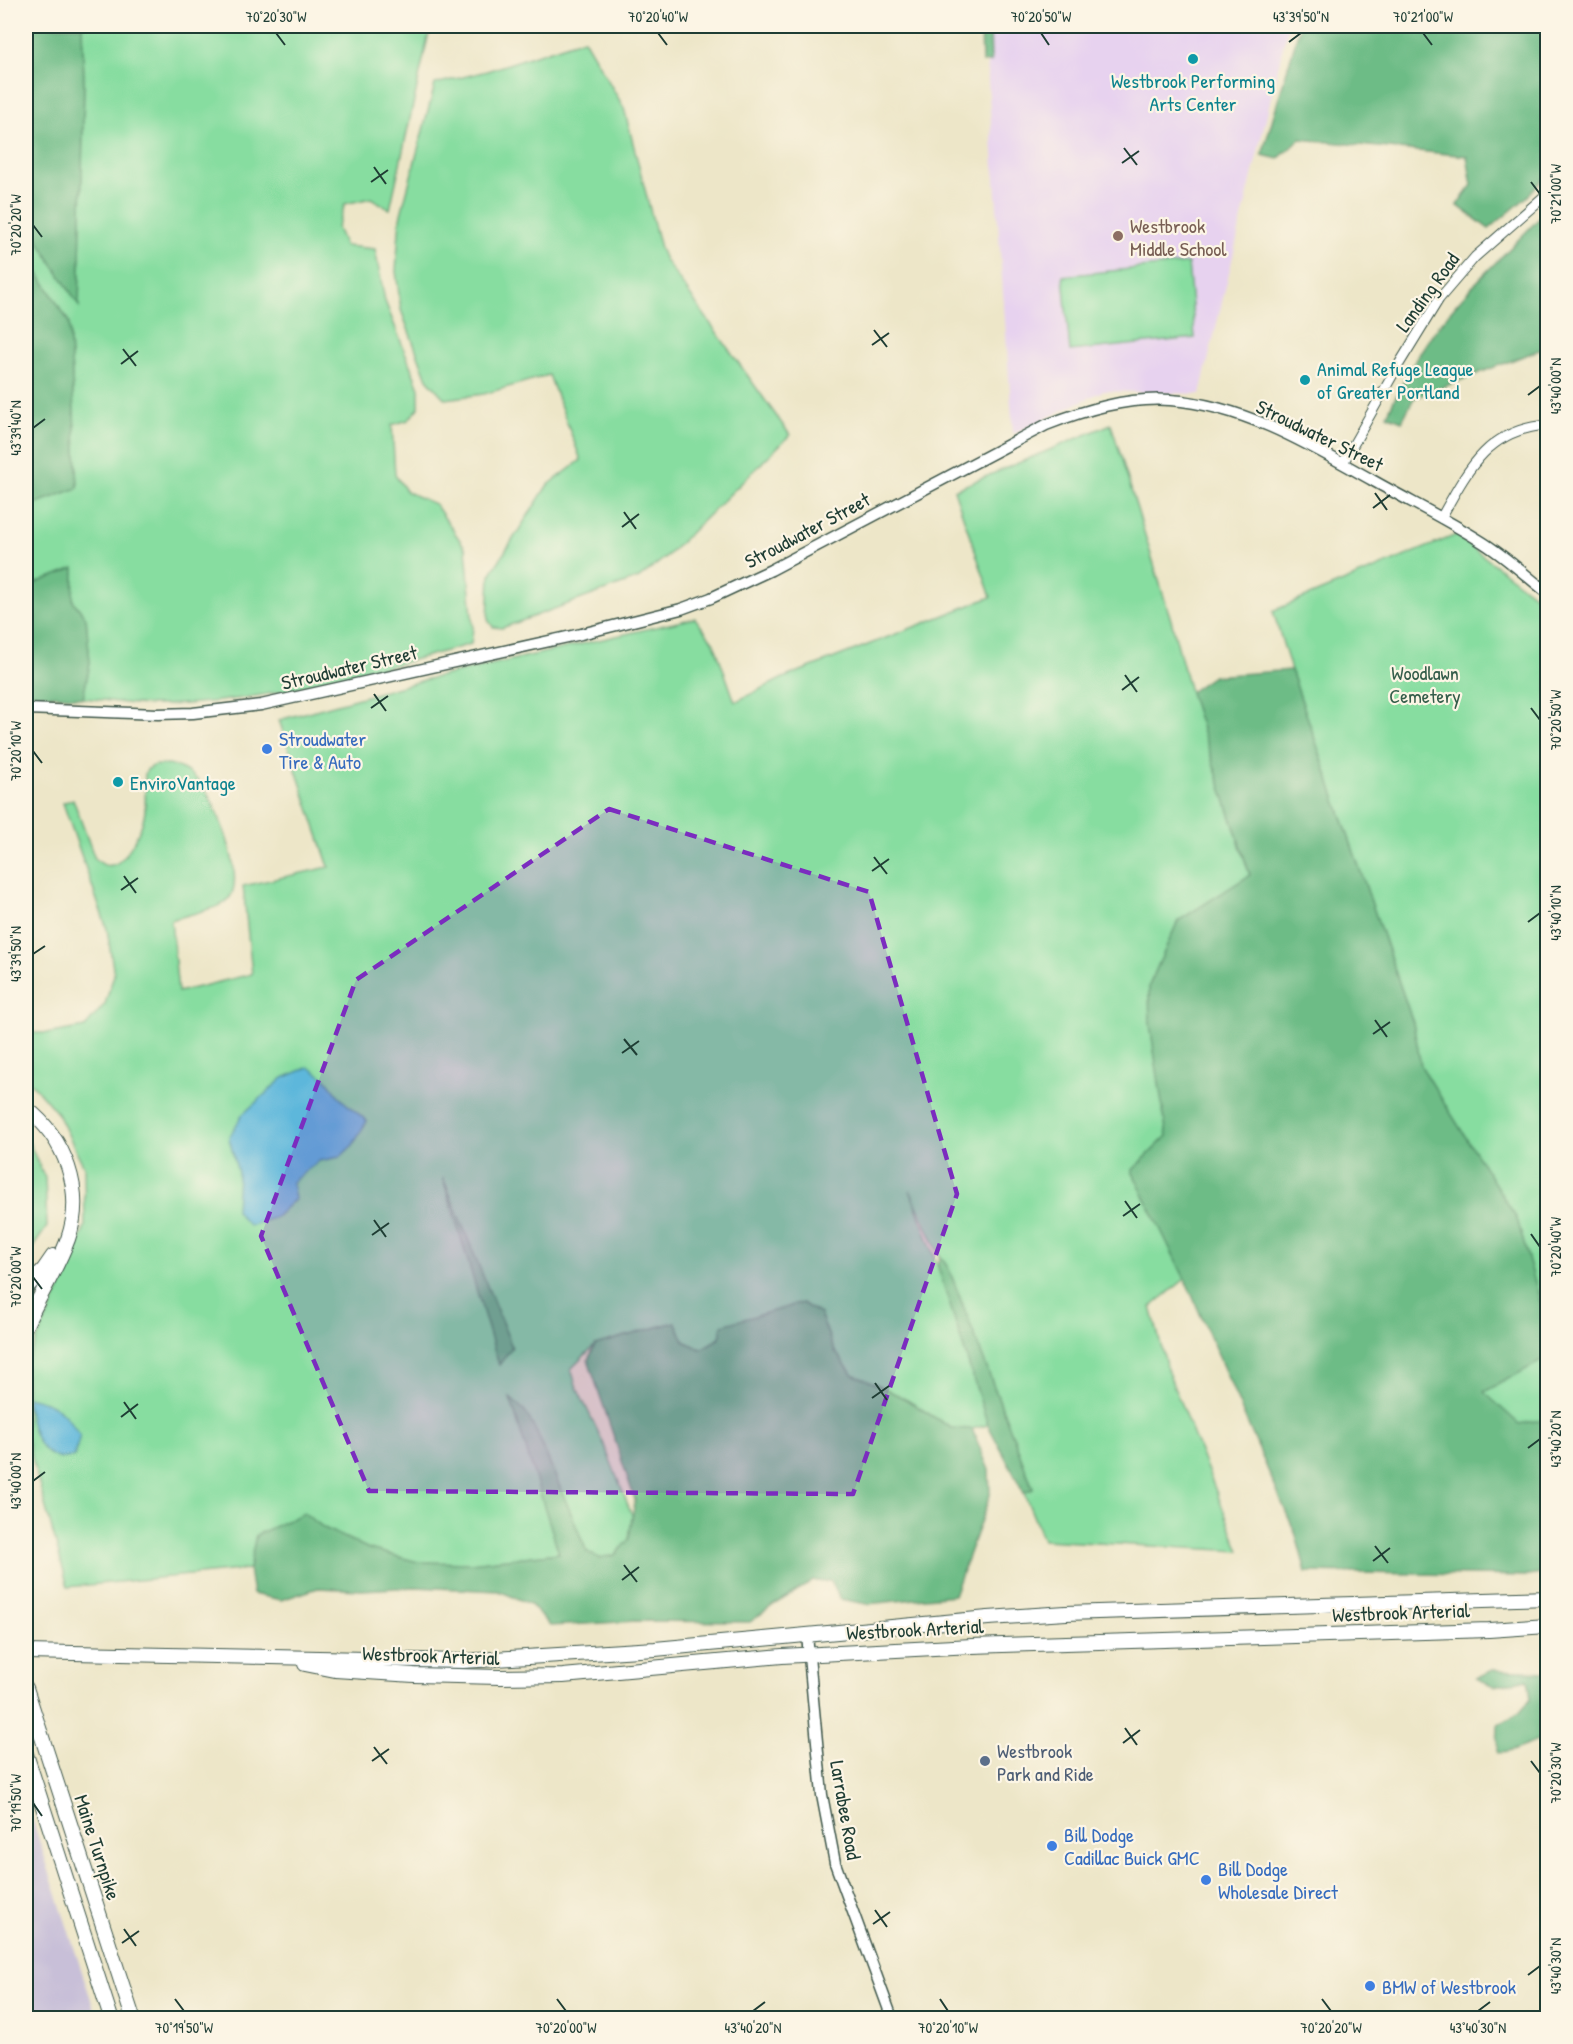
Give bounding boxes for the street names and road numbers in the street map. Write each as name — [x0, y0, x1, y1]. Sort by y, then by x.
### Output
street label: Landing Road — [1389, 247, 1465, 337]
street label: Stroudwater Street — [1252, 393, 1389, 478]
street label: Stroudwater Street — [740, 485, 875, 574]
street label: Stroudwater Street — [279, 638, 421, 696]
street label: Westbrook Arterial — [1332, 1596, 1471, 1628]
street label: Westbrook Arterial — [846, 1612, 985, 1646]
street label: Westbrook Arterial — [362, 1639, 501, 1671]
street label: Larrabee Road — [824, 1758, 868, 1862]
street label: Maine Turnpike — [68, 1791, 128, 1903]

